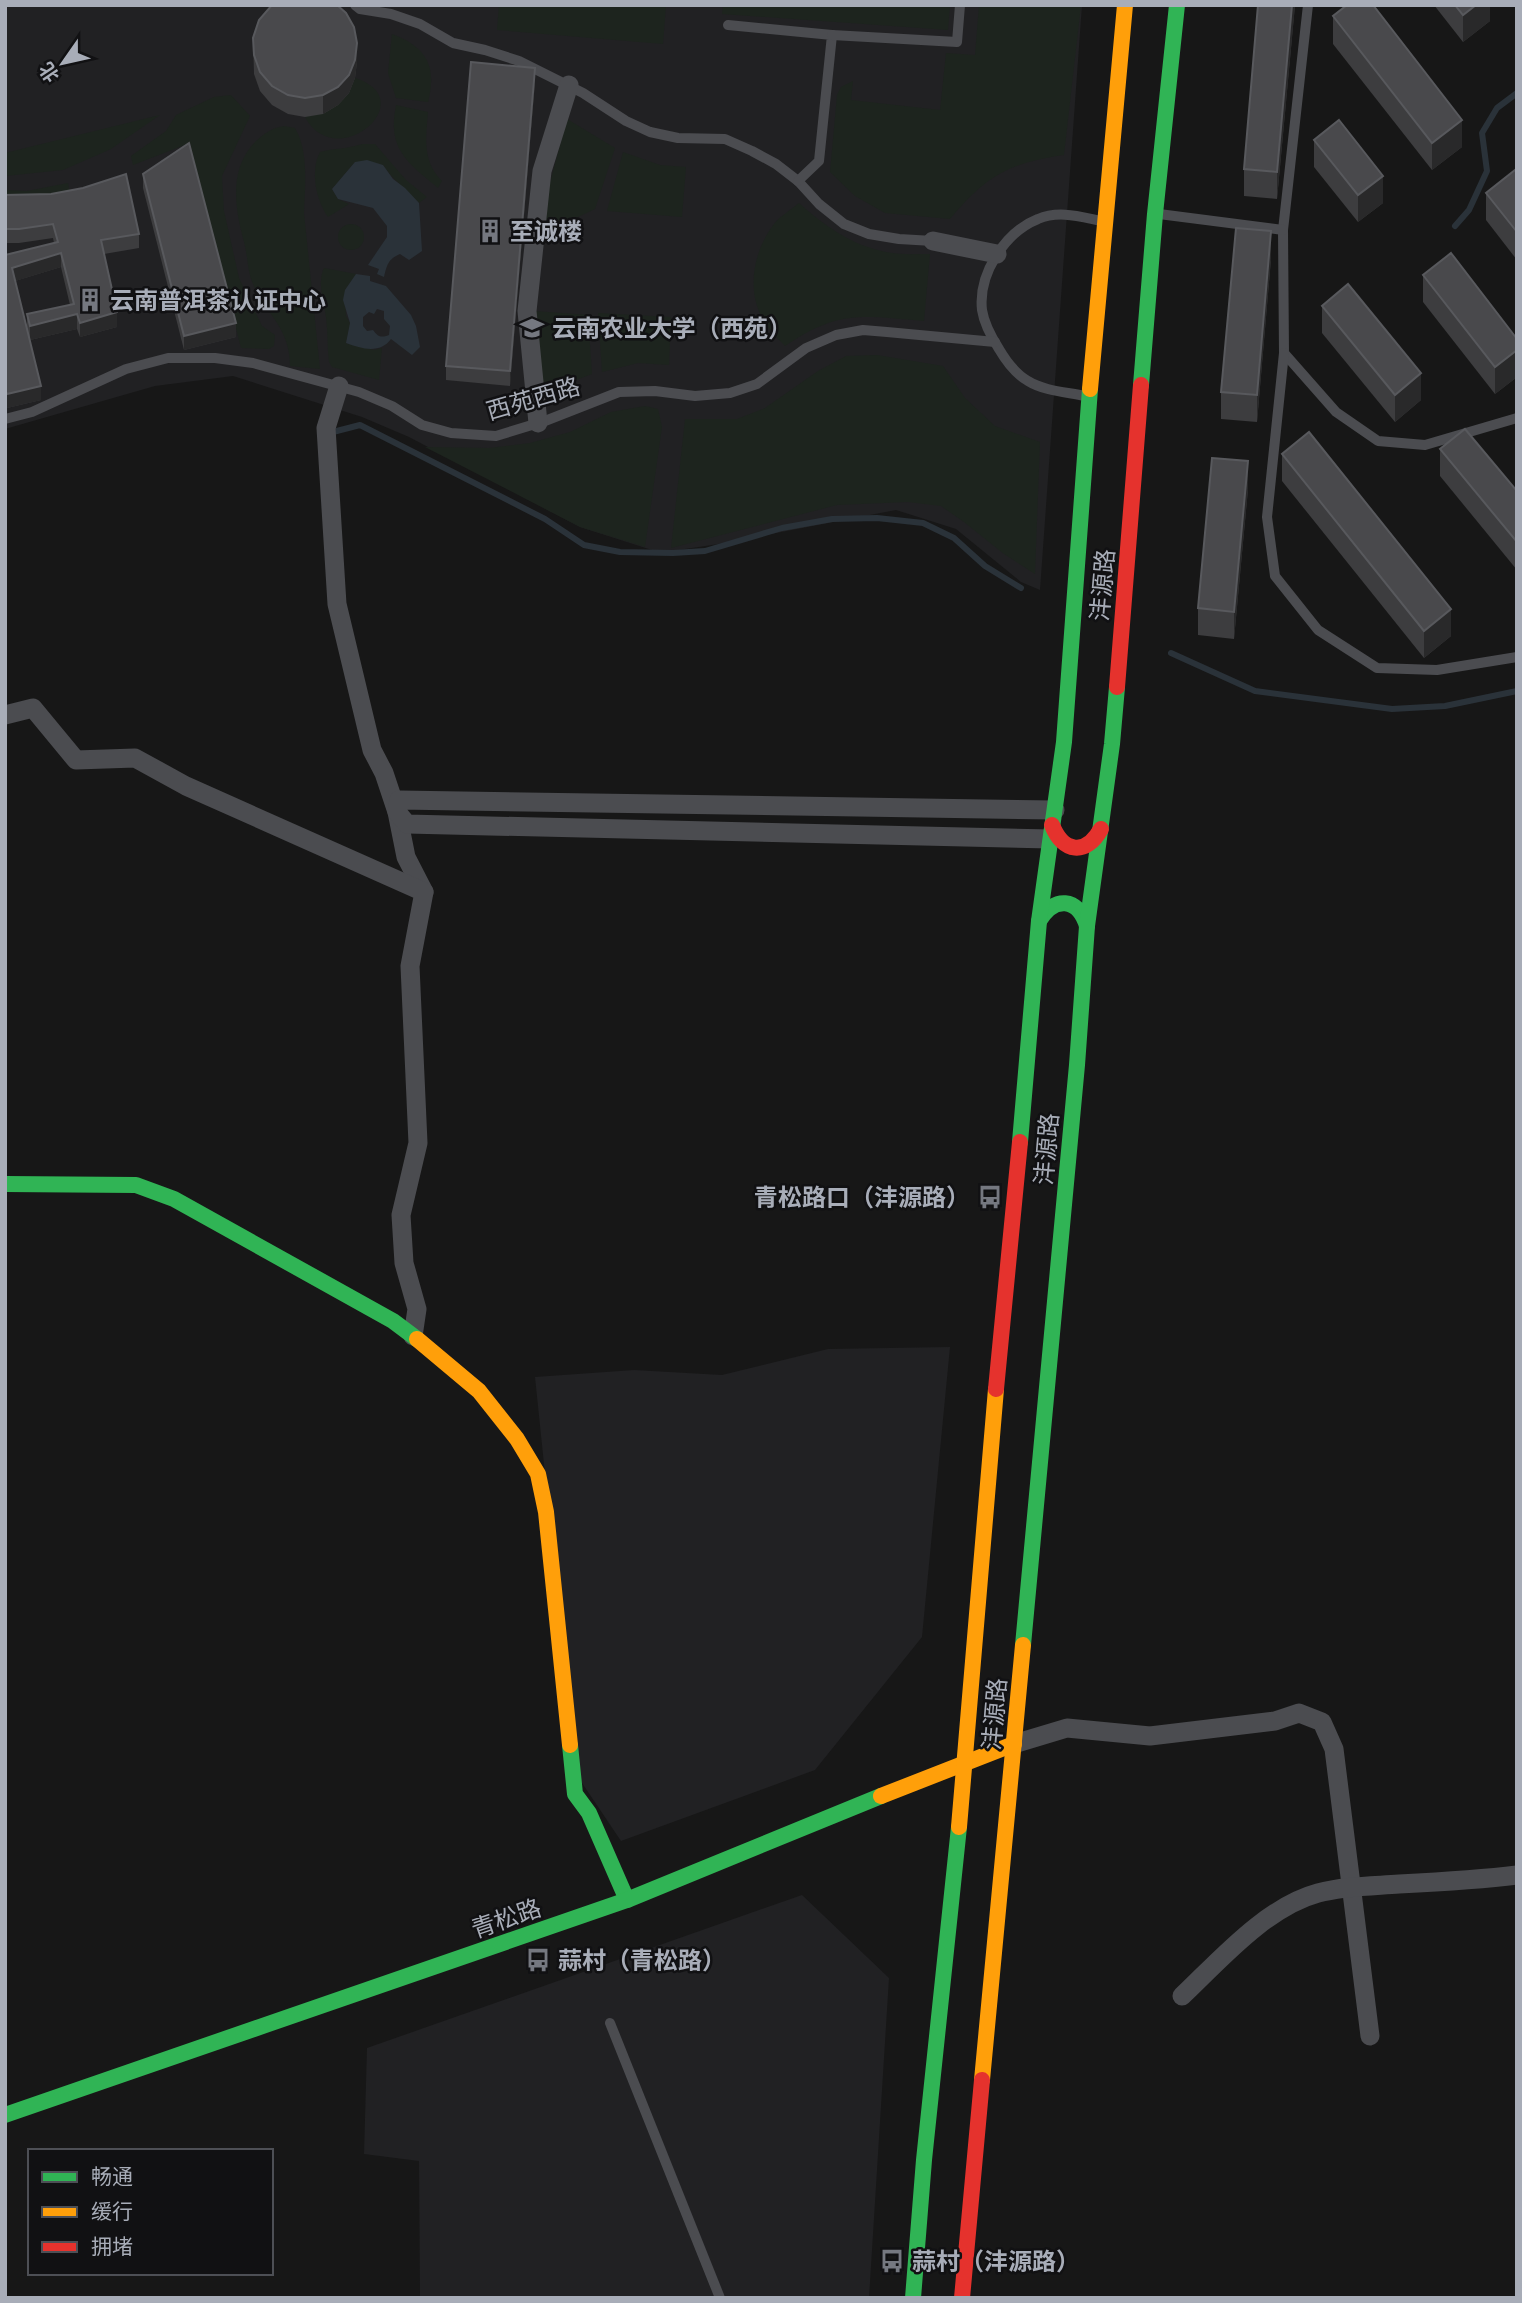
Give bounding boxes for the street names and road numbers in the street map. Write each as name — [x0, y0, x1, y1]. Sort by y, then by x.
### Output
street label: 西苑西路 — [482, 369, 584, 427]
street label: 沣源路 — [1083, 548, 1121, 622]
street label: 沣源路 — [1027, 1112, 1065, 1186]
street label: 沣源路 — [975, 1677, 1013, 1751]
street label: 青松路 — [467, 1891, 545, 1945]

